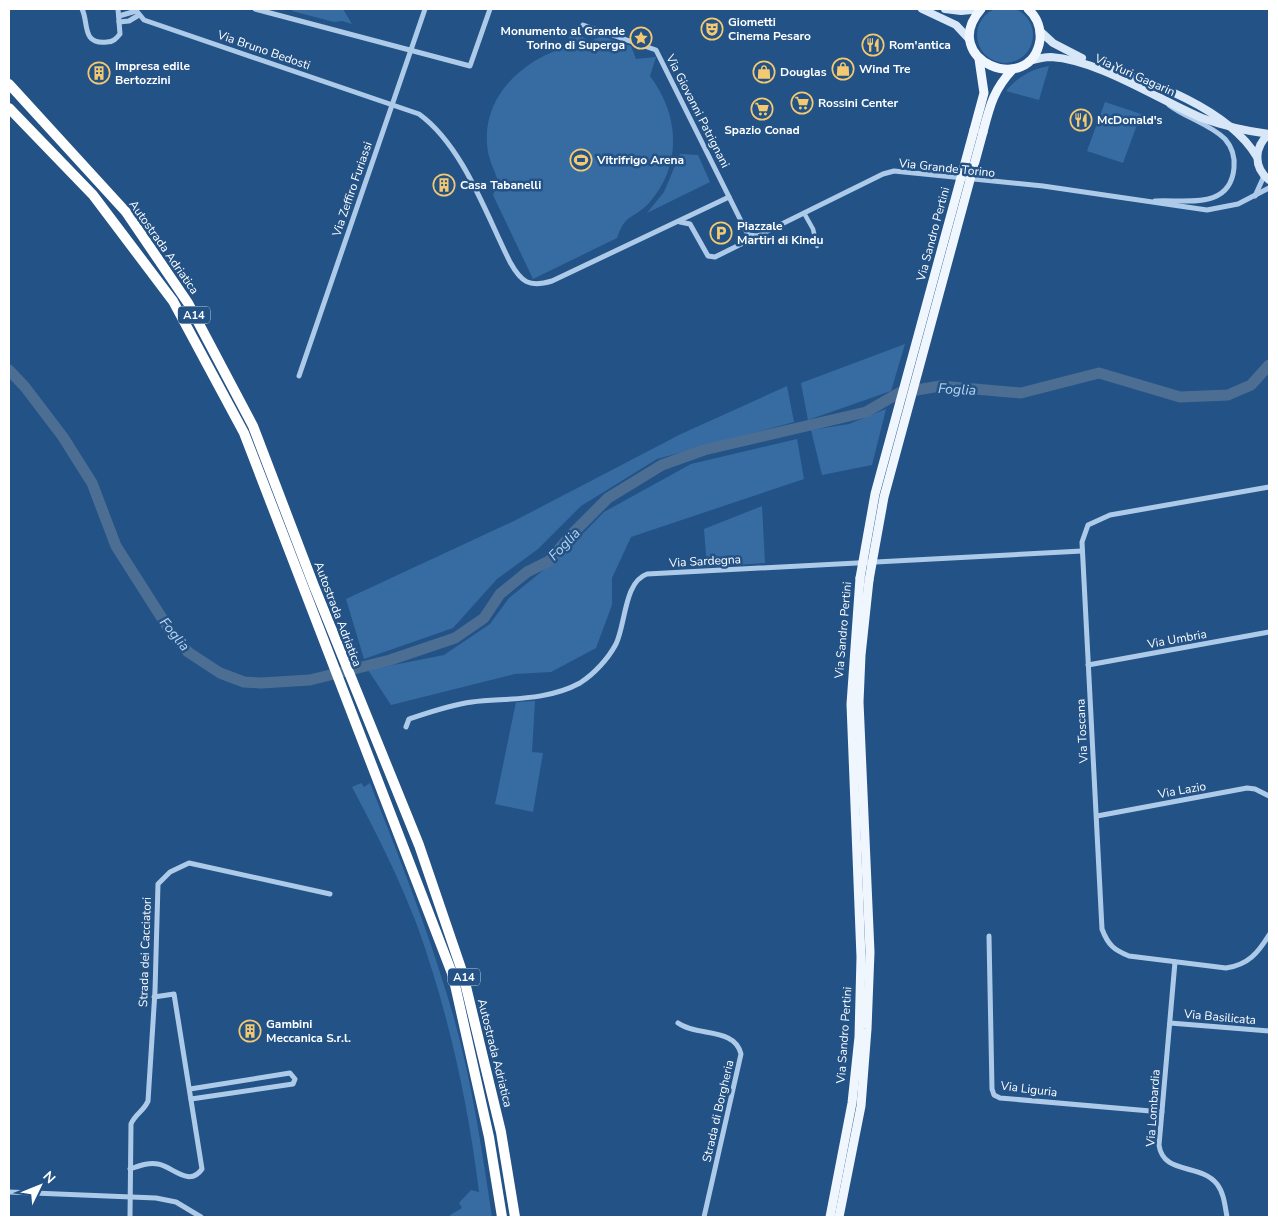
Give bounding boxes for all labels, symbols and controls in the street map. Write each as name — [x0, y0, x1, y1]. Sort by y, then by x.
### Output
place label: Giometti Cinema Pesaro — [728, 14, 811, 44]
theatre icon: Giometti Cinema Pesaro — [700, 17, 724, 41]
place label: Monumento al Grande Torino di Superga — [501, 23, 625, 53]
street label: Via Bruno Bedosti — [215, 26, 312, 73]
place icon: Monumento al Grande Torino di Superga — [629, 26, 653, 50]
restaurant icon: Rom'antica — [861, 33, 885, 57]
place label: Rom'antica — [889, 37, 951, 53]
street label: Via Yuri Gagarin — [1092, 50, 1178, 100]
street label: Via Giovanni Patrignani — [662, 51, 734, 170]
shop icon: Wind Tre — [831, 57, 855, 81]
place label: Impresa edile Bertozzini — [115, 58, 190, 88]
shop icon: Douglas — [752, 60, 776, 84]
building icon: Impresa edile Bertozzini — [87, 61, 111, 85]
place label: Wind Tre — [859, 61, 911, 77]
place label: Douglas — [780, 64, 827, 80]
supermarket icon: Rossini Center — [790, 91, 814, 115]
place label: Rossini Center — [818, 95, 898, 111]
supermarket icon: Spazio Conad — [750, 97, 774, 121]
restaurant icon: McDonald's — [1069, 108, 1093, 132]
place label: McDonald's — [1097, 112, 1163, 128]
place label: Spazio Conad — [724, 122, 800, 138]
street label: Via Zeffiro Furiassi — [328, 139, 376, 239]
sports icon: Vitrifrigo Arena — [569, 148, 593, 172]
place label: Vitrifrigo Arena — [596, 152, 684, 168]
street label: Via Grande Torino — [897, 155, 996, 181]
building icon: Casa Tabanelli — [432, 173, 456, 197]
place label: Casa Tabanelli — [460, 177, 541, 193]
street label: Via Sandro Pertini — [912, 185, 953, 284]
street label: Autostrada Adriatica — [126, 197, 202, 297]
place label: Piazzale Martiri di Kindu — [737, 218, 823, 248]
parking icon: Piazzale Martiri di Kindu — [709, 221, 733, 245]
road number: A14 — [178, 306, 210, 324]
water label: Foglia — [937, 379, 977, 400]
water label: Foglia — [544, 524, 584, 565]
street label: Via Sardegna — [668, 551, 741, 571]
street label: Autostrada Adriatica — [311, 559, 365, 669]
street label: Via Sandro Pertini — [831, 581, 855, 680]
water label: Foglia — [155, 613, 194, 655]
street label: Via Umbria — [1145, 626, 1208, 652]
street label: Via Toscana — [1072, 698, 1092, 765]
street label: Via Lazio — [1156, 778, 1208, 802]
street label: Strada dei Cacciatori — [135, 897, 155, 1007]
road number: A14 — [448, 969, 480, 986]
street label: Via Sandro Pertini — [833, 986, 855, 1085]
street label: Autostrada Adriatica — [474, 997, 516, 1109]
street label: Via Basilicata — [1182, 1006, 1257, 1028]
place label: Gambini Meccanica S.r.l. — [266, 1016, 351, 1046]
building icon: Gambini Meccanica S.r.l. — [238, 1019, 262, 1043]
street label: Strada di Borgheria — [698, 1058, 738, 1164]
street label: Via Lombardia — [1142, 1069, 1164, 1148]
street label: Via Liguria — [999, 1077, 1058, 1100]
north arrow — [15, 1161, 65, 1211]
text: N — [39, 1167, 60, 1188]

